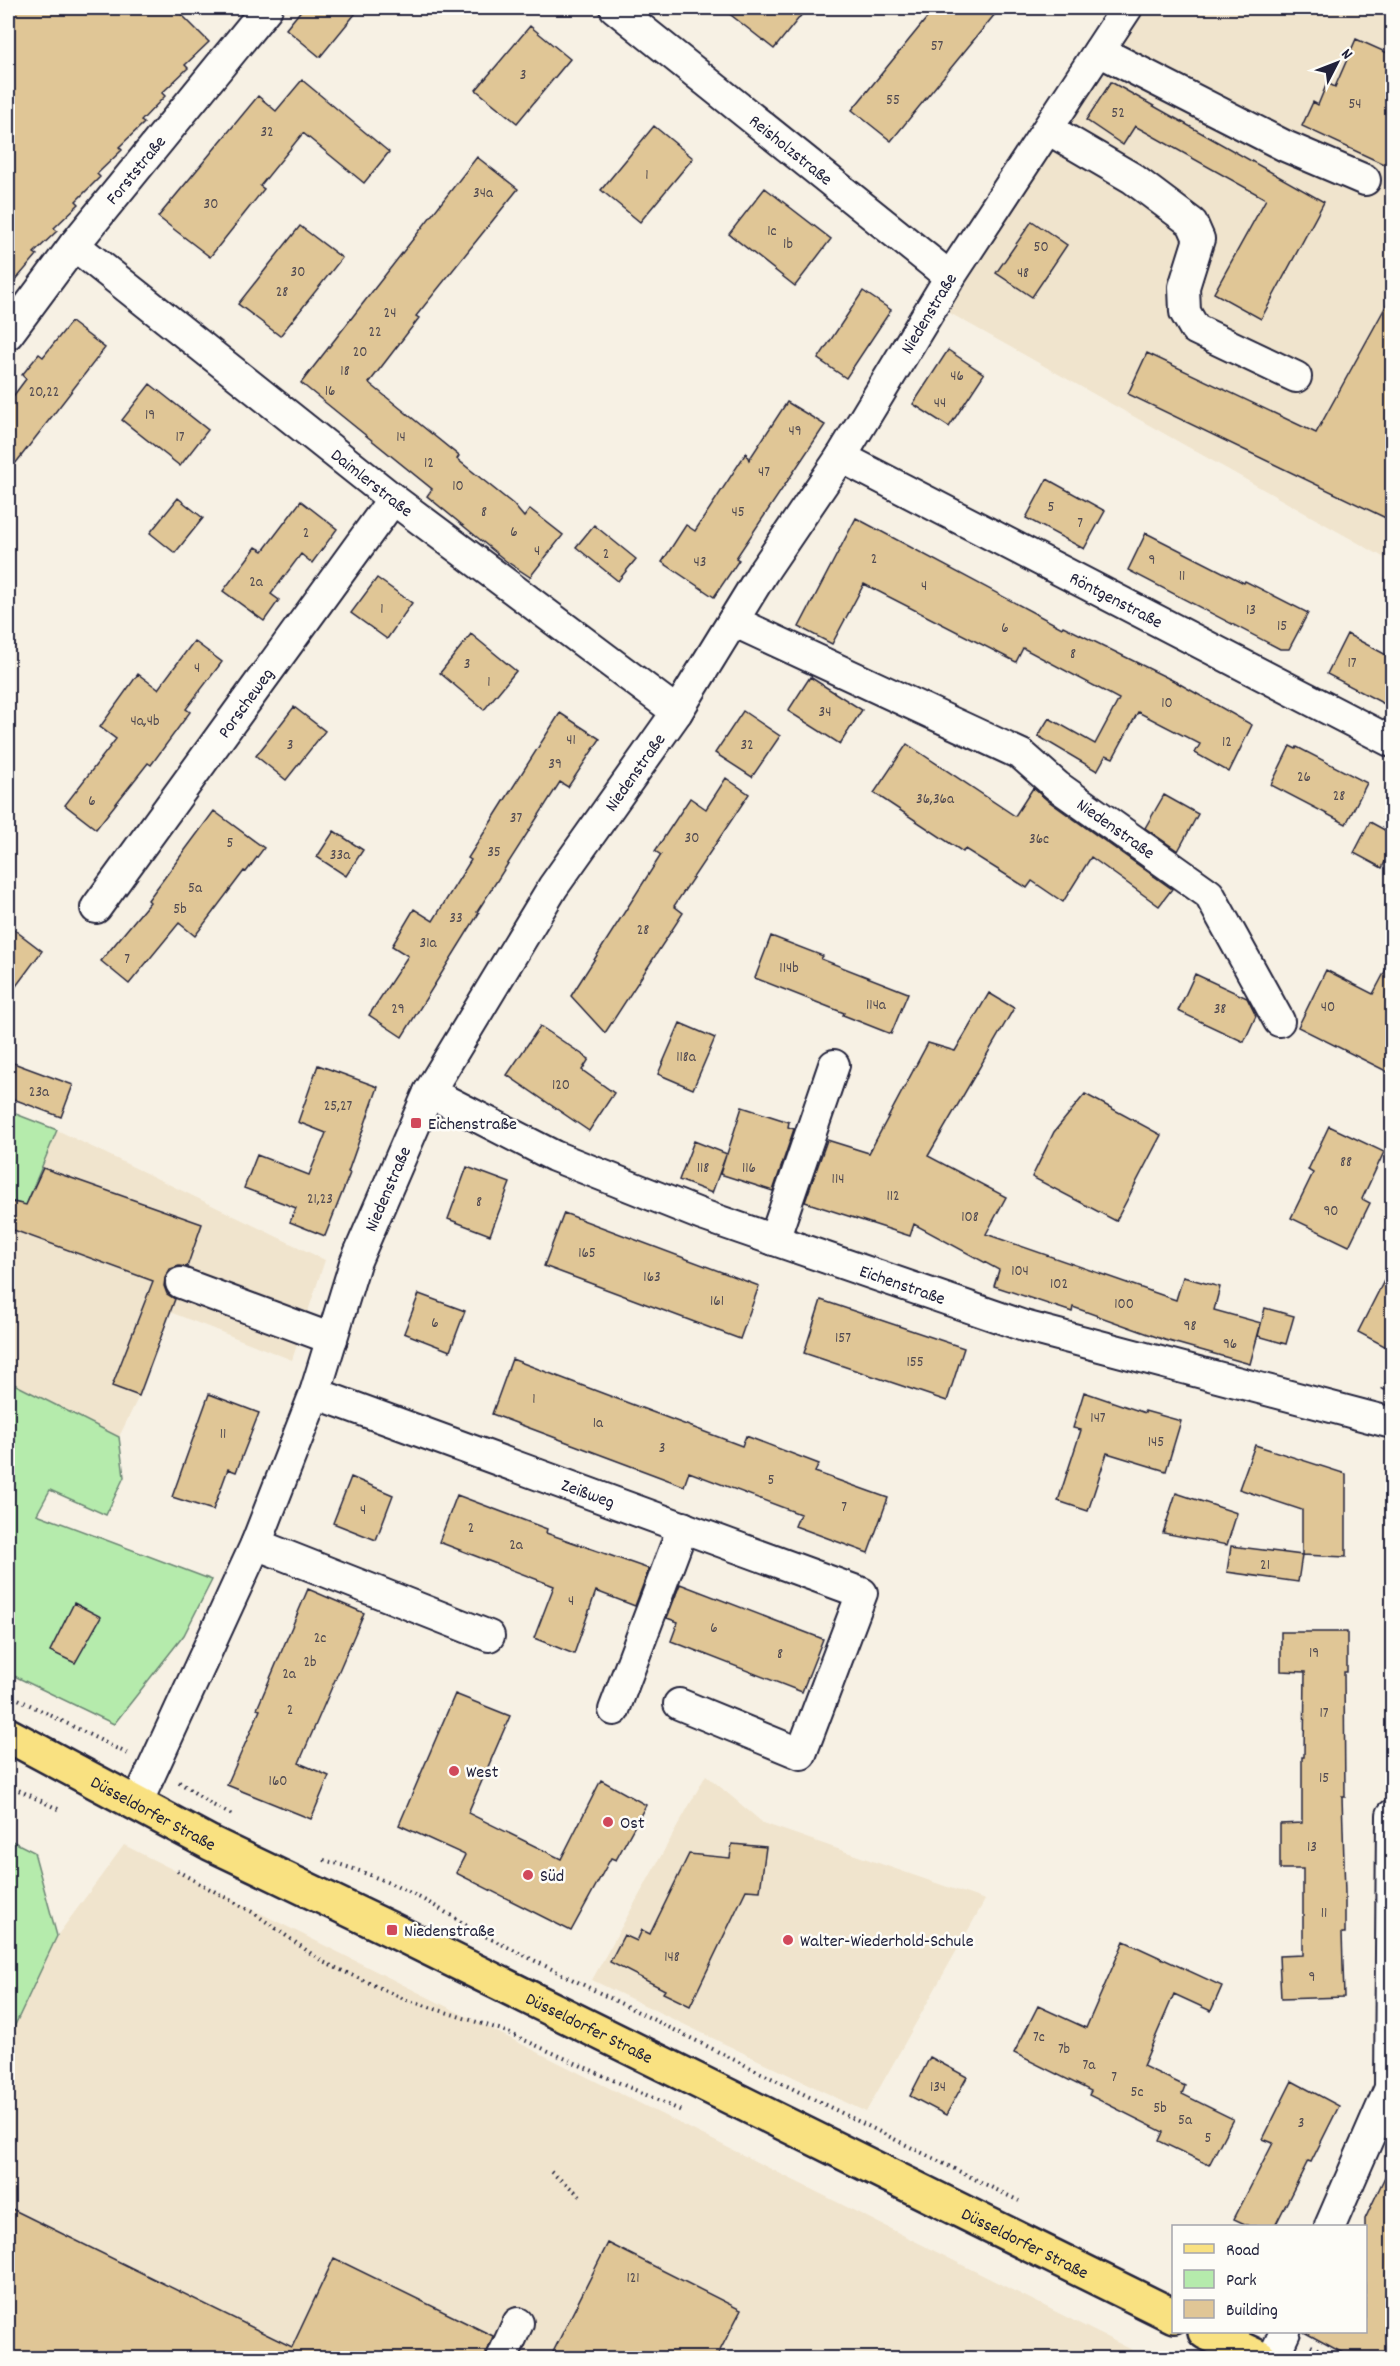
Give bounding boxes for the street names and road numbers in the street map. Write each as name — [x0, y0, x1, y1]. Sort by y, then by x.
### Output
street label: Reisholzstraße — [743, 110, 837, 193]
street label: Forststraße — [101, 131, 173, 211]
street label: Niedenstraße — [896, 269, 964, 360]
street label: Daimlerstraße — [324, 444, 417, 524]
street label: Röntgenstraße — [1064, 567, 1166, 636]
street label: Porscheweg — [213, 664, 281, 744]
street label: Niedenstraße — [600, 729, 673, 818]
street label: Niedenstraße — [1071, 794, 1159, 867]
street label: Niedenstraße — [360, 1143, 419, 1236]
street label: Eichenstraße — [856, 1260, 948, 1313]
street label: Zeißweg — [557, 1474, 618, 1517]
street label: Düsseldorfer Straße — [85, 1771, 219, 1859]
street label: Düsseldorfer Straße — [521, 1988, 656, 2072]
street label: Düsseldorfer Straße — [956, 2203, 1092, 2287]

